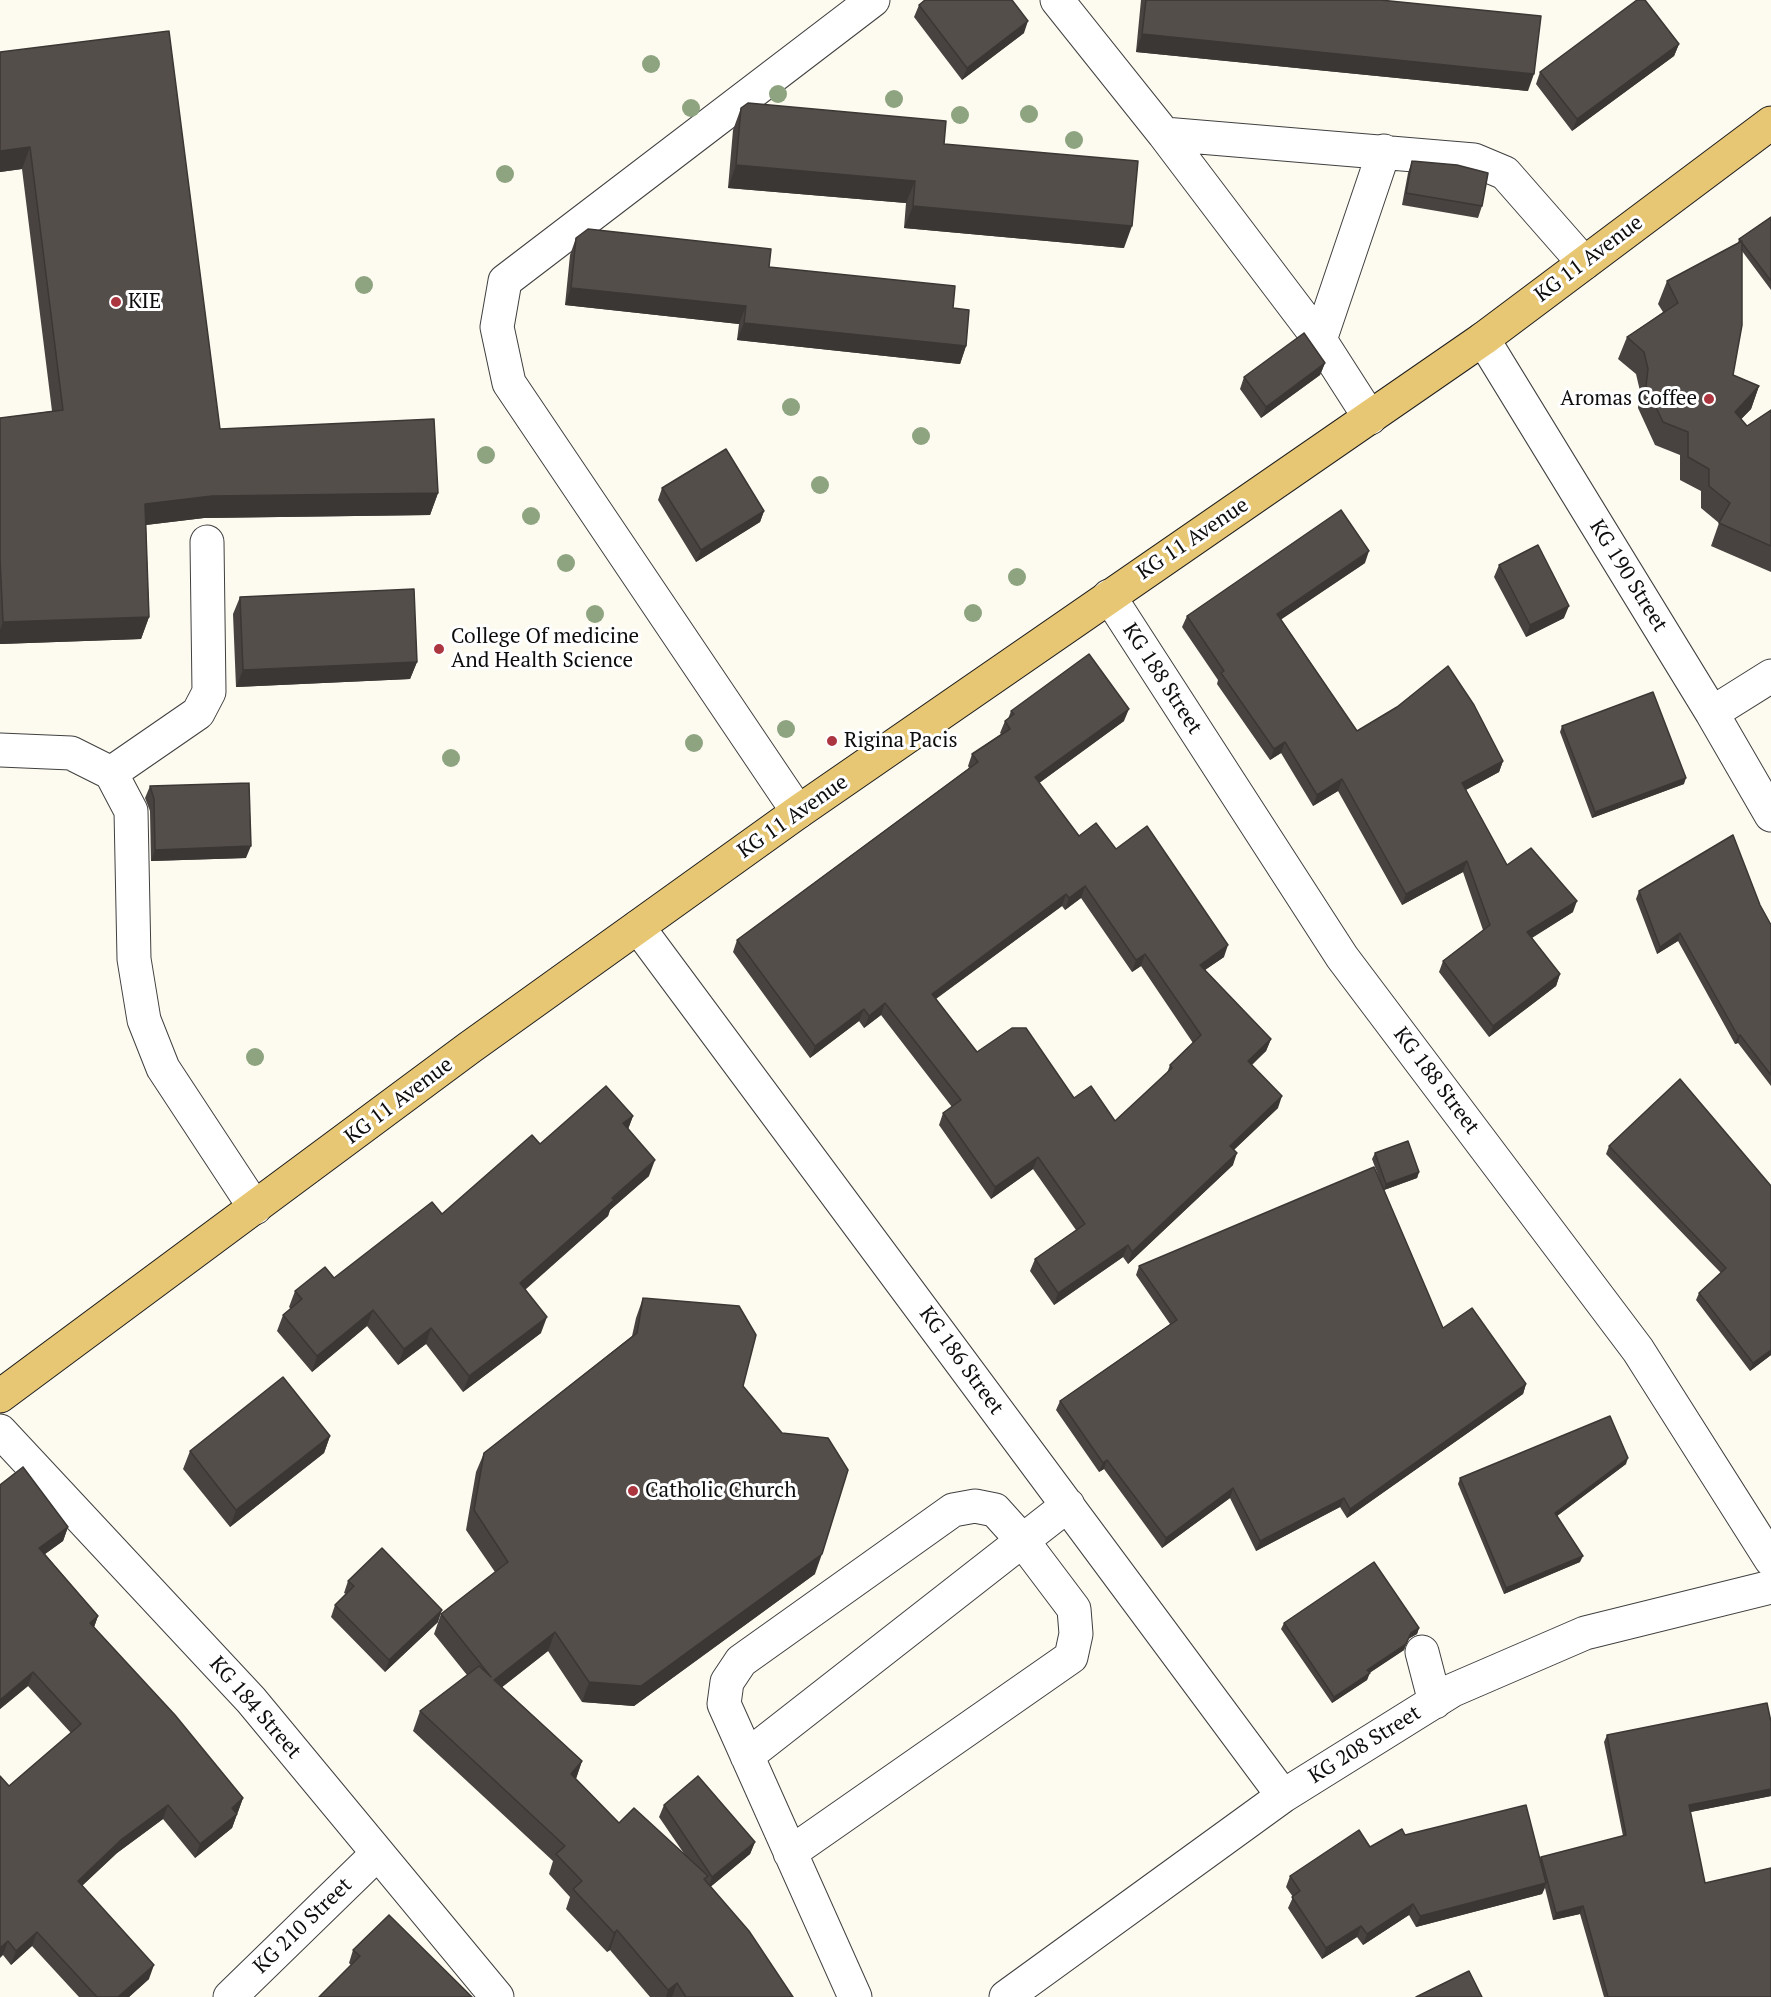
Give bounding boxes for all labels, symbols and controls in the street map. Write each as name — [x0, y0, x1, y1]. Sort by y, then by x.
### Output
street label: KG 11 Avenue — [1530, 210, 1648, 308]
place label: KIE — [128, 289, 161, 315]
marker: KIE — [109, 295, 123, 309]
place label: Aromas Coffee — [1560, 386, 1697, 412]
marker: Aromas Coffee — [1702, 392, 1716, 406]
street label: KG 11 Avenue — [1133, 493, 1253, 585]
street label: KG 190 Street — [1584, 515, 1672, 637]
street label: KG 188 Street — [1117, 619, 1207, 739]
place label: College Of medicine And Health Science — [451, 624, 639, 674]
marker: College Of medicine And Health Science — [432, 642, 446, 656]
place label: Rigina Pacis — [844, 728, 958, 754]
marker: Rigina Pacis — [825, 734, 839, 748]
street label: KG 11 Avenue — [733, 770, 853, 864]
street label: KG 188 Street — [1388, 1023, 1484, 1139]
street label: KG 11 Avenue — [340, 1052, 458, 1150]
street label: KG 186 Street — [913, 1302, 1009, 1420]
place label: Catholic Church — [645, 1478, 796, 1504]
marker: Catholic Church — [626, 1484, 640, 1498]
street label: KG 184 Street — [204, 1652, 306, 1764]
street label: KG 208 Street — [1304, 1701, 1426, 1789]
street label: KG 210 Street — [249, 1873, 357, 1979]

